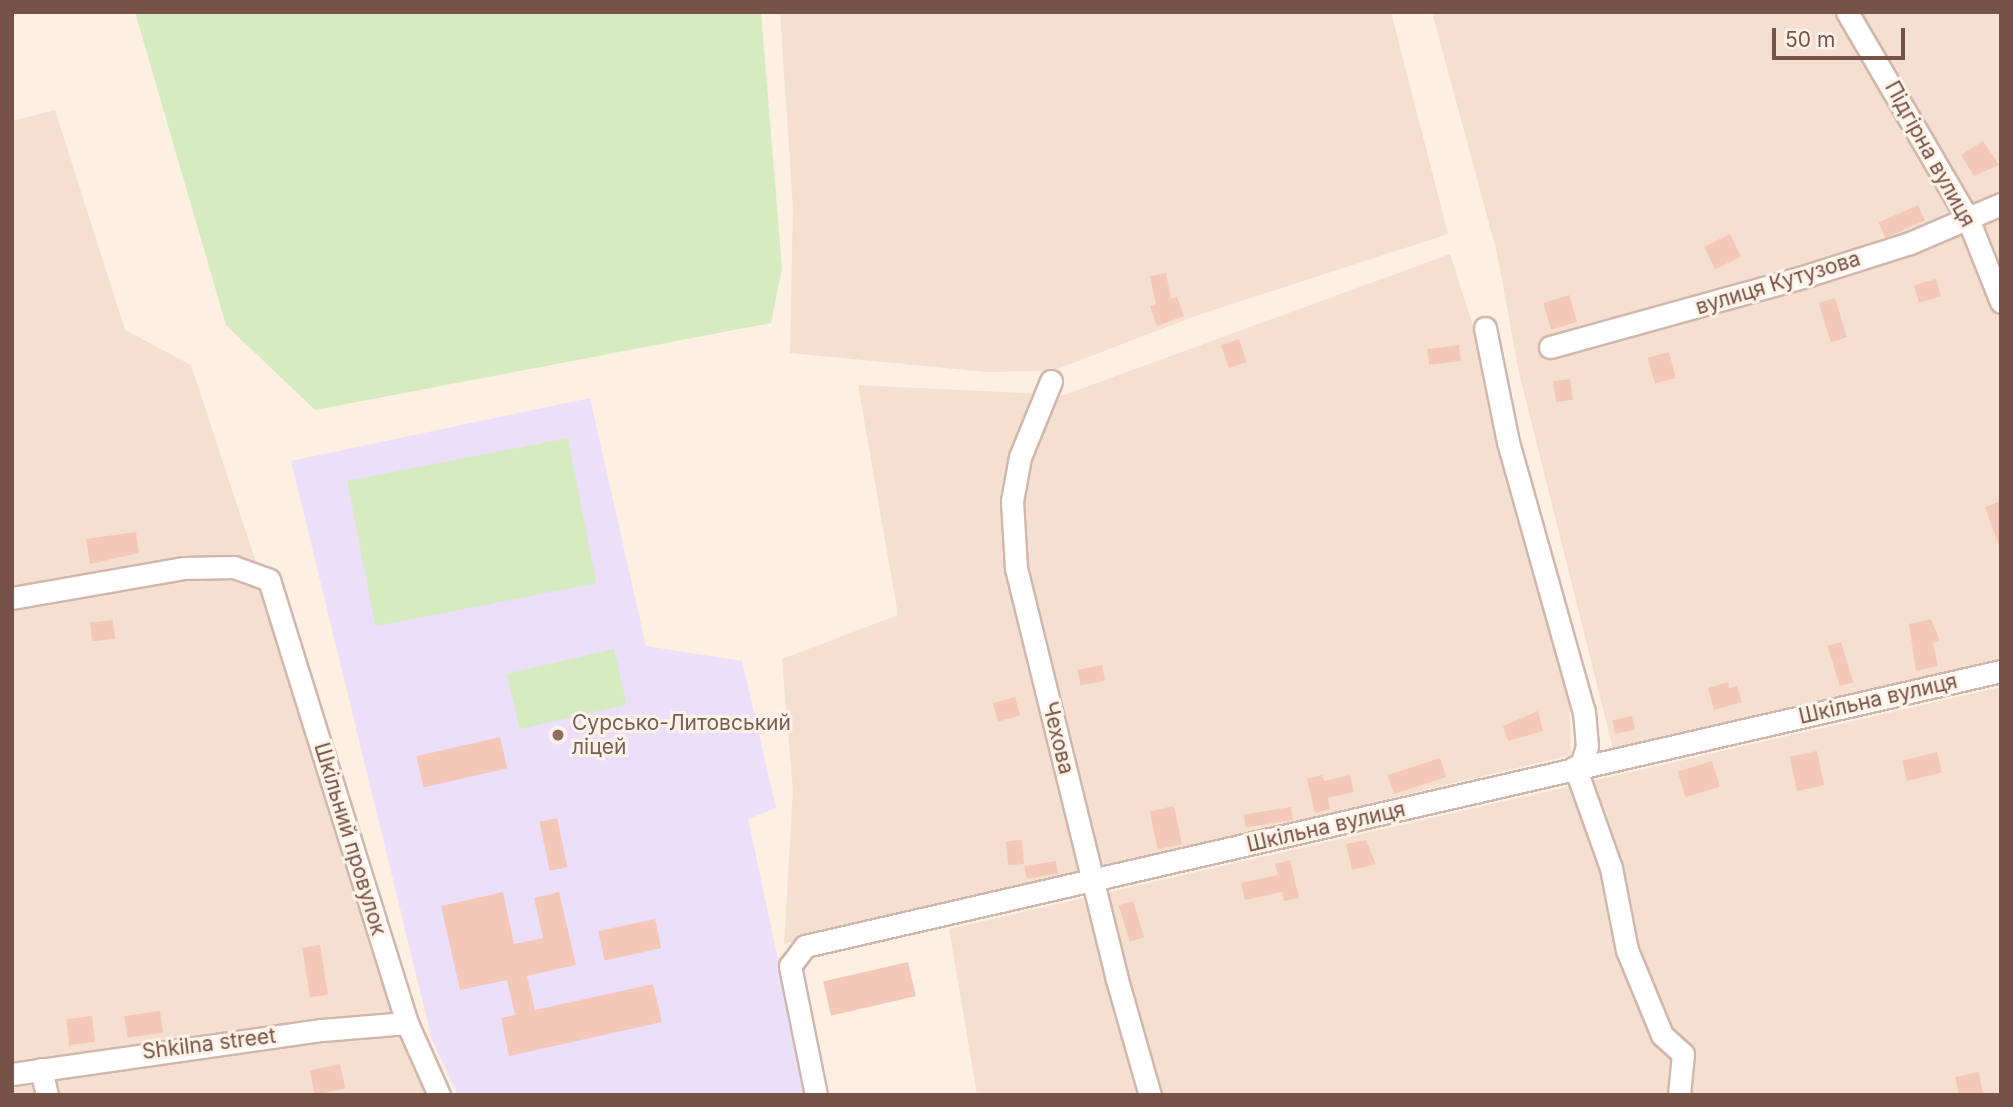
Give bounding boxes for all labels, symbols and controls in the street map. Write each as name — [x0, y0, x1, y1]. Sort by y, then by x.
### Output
scale bar — [1775, 14, 1908, 58]
text: 50 m — [1785, 27, 1835, 52]
street label: Підгірна вулиця — [1880, 77, 1980, 231]
street label: вулиця Кутузова — [1693, 246, 1863, 320]
street label: Шкільна вулиця — [1796, 669, 1960, 729]
street label: Чехова — [1037, 699, 1079, 777]
place label: Сурсько-Литовський ліцей — [572, 710, 791, 760]
marker: Сурсько-Литовський ліцей — [550, 727, 566, 743]
street label: Шкільний провулок — [309, 740, 391, 938]
street label: Шкільна вулиця — [1244, 797, 1408, 857]
street label: Shkilna street — [141, 1023, 277, 1065]

